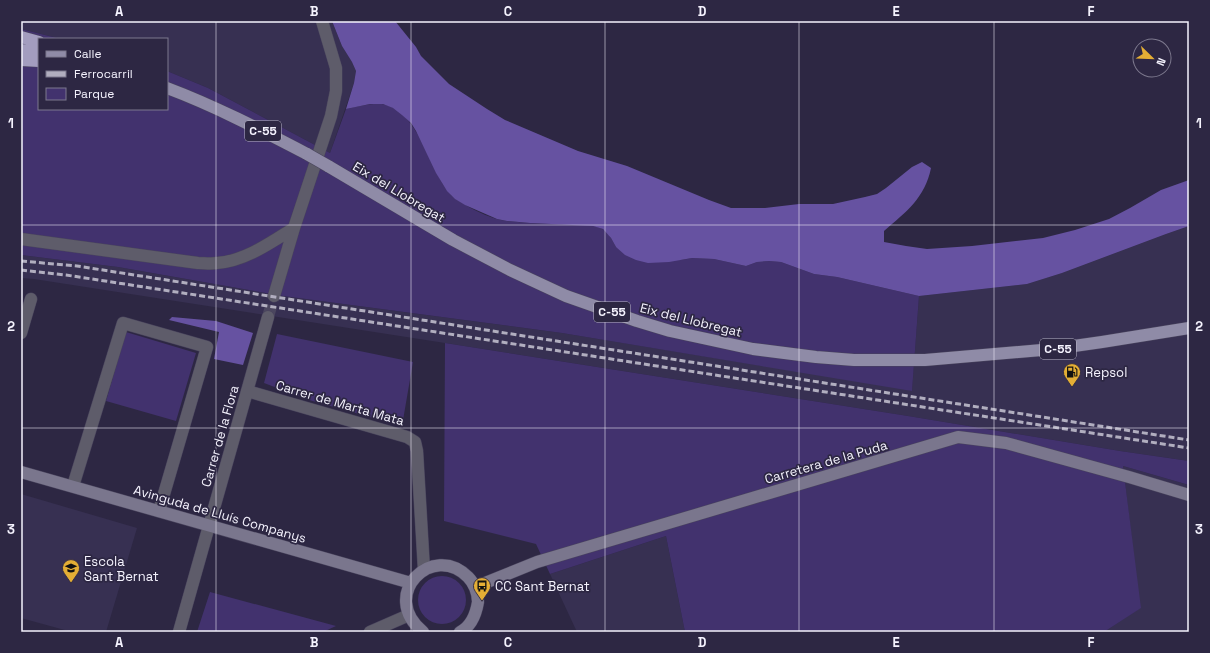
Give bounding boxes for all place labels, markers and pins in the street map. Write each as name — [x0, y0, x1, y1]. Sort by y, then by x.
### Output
fuel station icon: Repsol — [1062, 362, 1082, 387]
place label: Repsol — [1085, 364, 1127, 381]
place label: Escola Sant Bernat — [84, 553, 159, 585]
school or university icon: Escola Sant Bernat — [61, 558, 81, 583]
bus stop icon: CC Sant Bernat — [472, 576, 492, 601]
place label: CC Sant Bernat — [495, 578, 590, 595]

